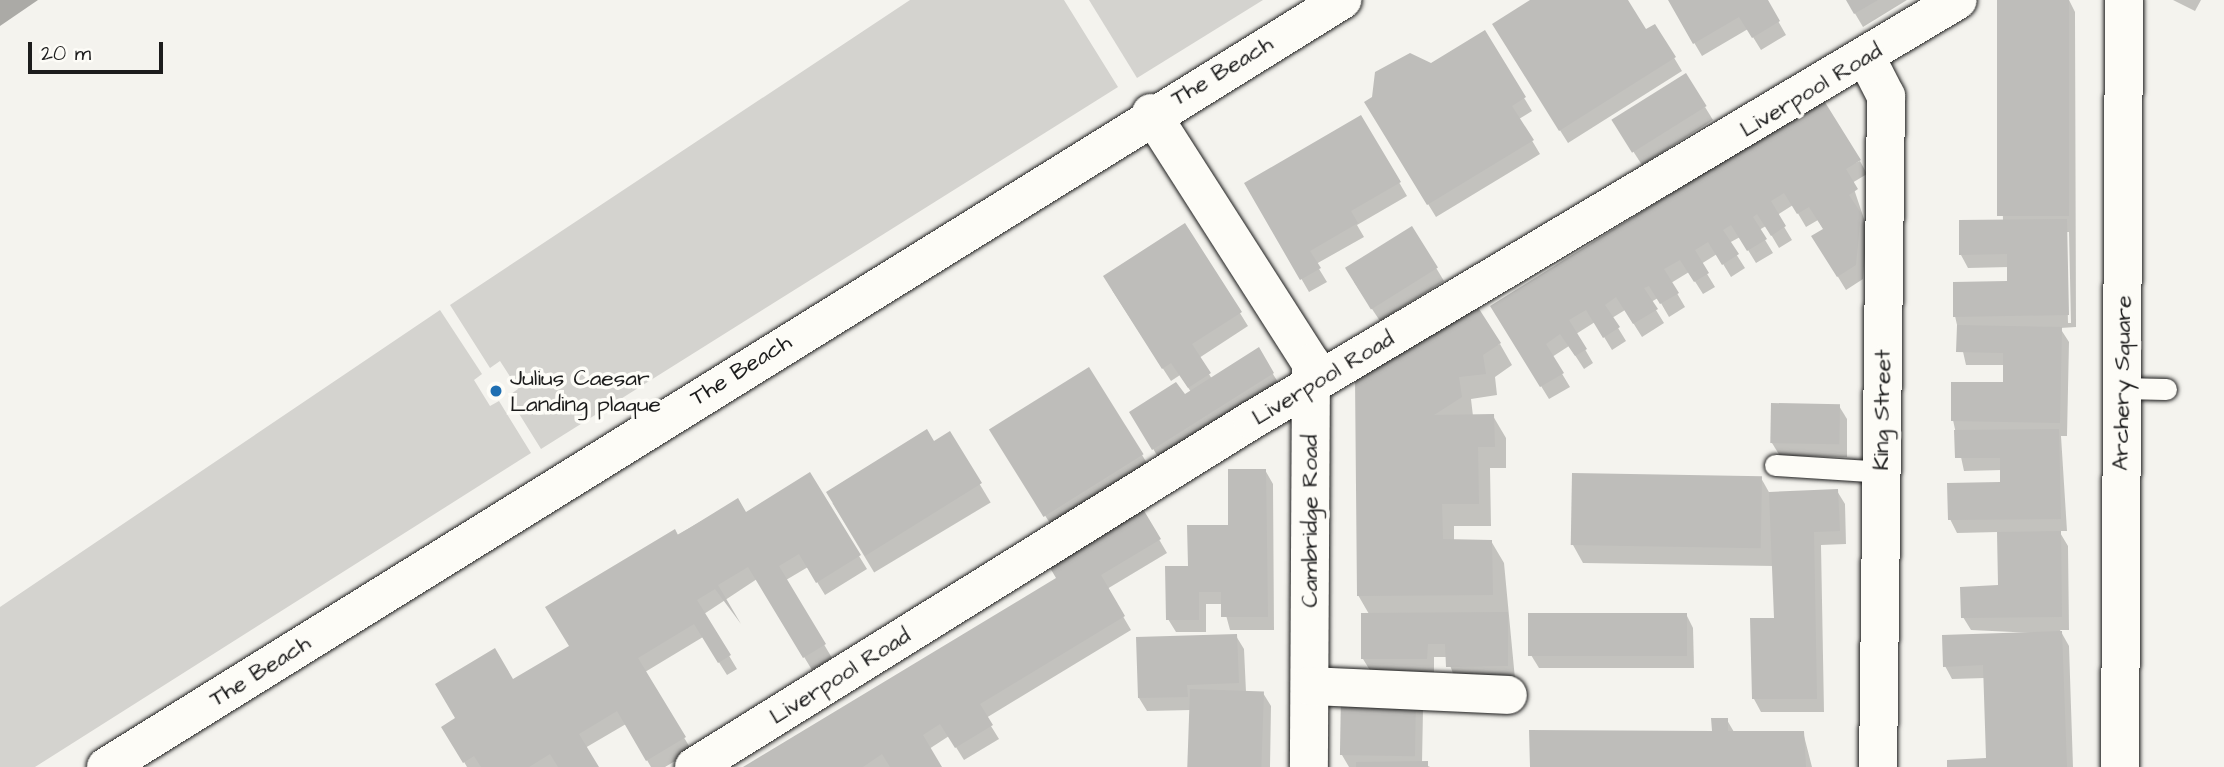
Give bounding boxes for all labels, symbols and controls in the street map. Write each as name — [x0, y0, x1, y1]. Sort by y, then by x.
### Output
scale bar — [32, 28, 166, 72]
street label: The Beach — [1166, 30, 1278, 112]
street label: Liverpool Road — [1735, 37, 1887, 143]
text: 20 m — [41, 39, 91, 68]
street label: Archery Square — [2107, 295, 2137, 471]
street label: Liverpool Road — [1247, 325, 1399, 431]
street label: The Beach — [685, 328, 797, 412]
street label: King Street — [1867, 349, 1897, 471]
place label: Julius Caesar Landing plaque — [510, 364, 661, 418]
marker: Julius Caesar Landing plaque — [488, 383, 504, 399]
street label: Cambridge Road — [1296, 434, 1324, 608]
street label: Liverpool Road — [765, 622, 915, 730]
street label: The Beach — [204, 629, 316, 713]

